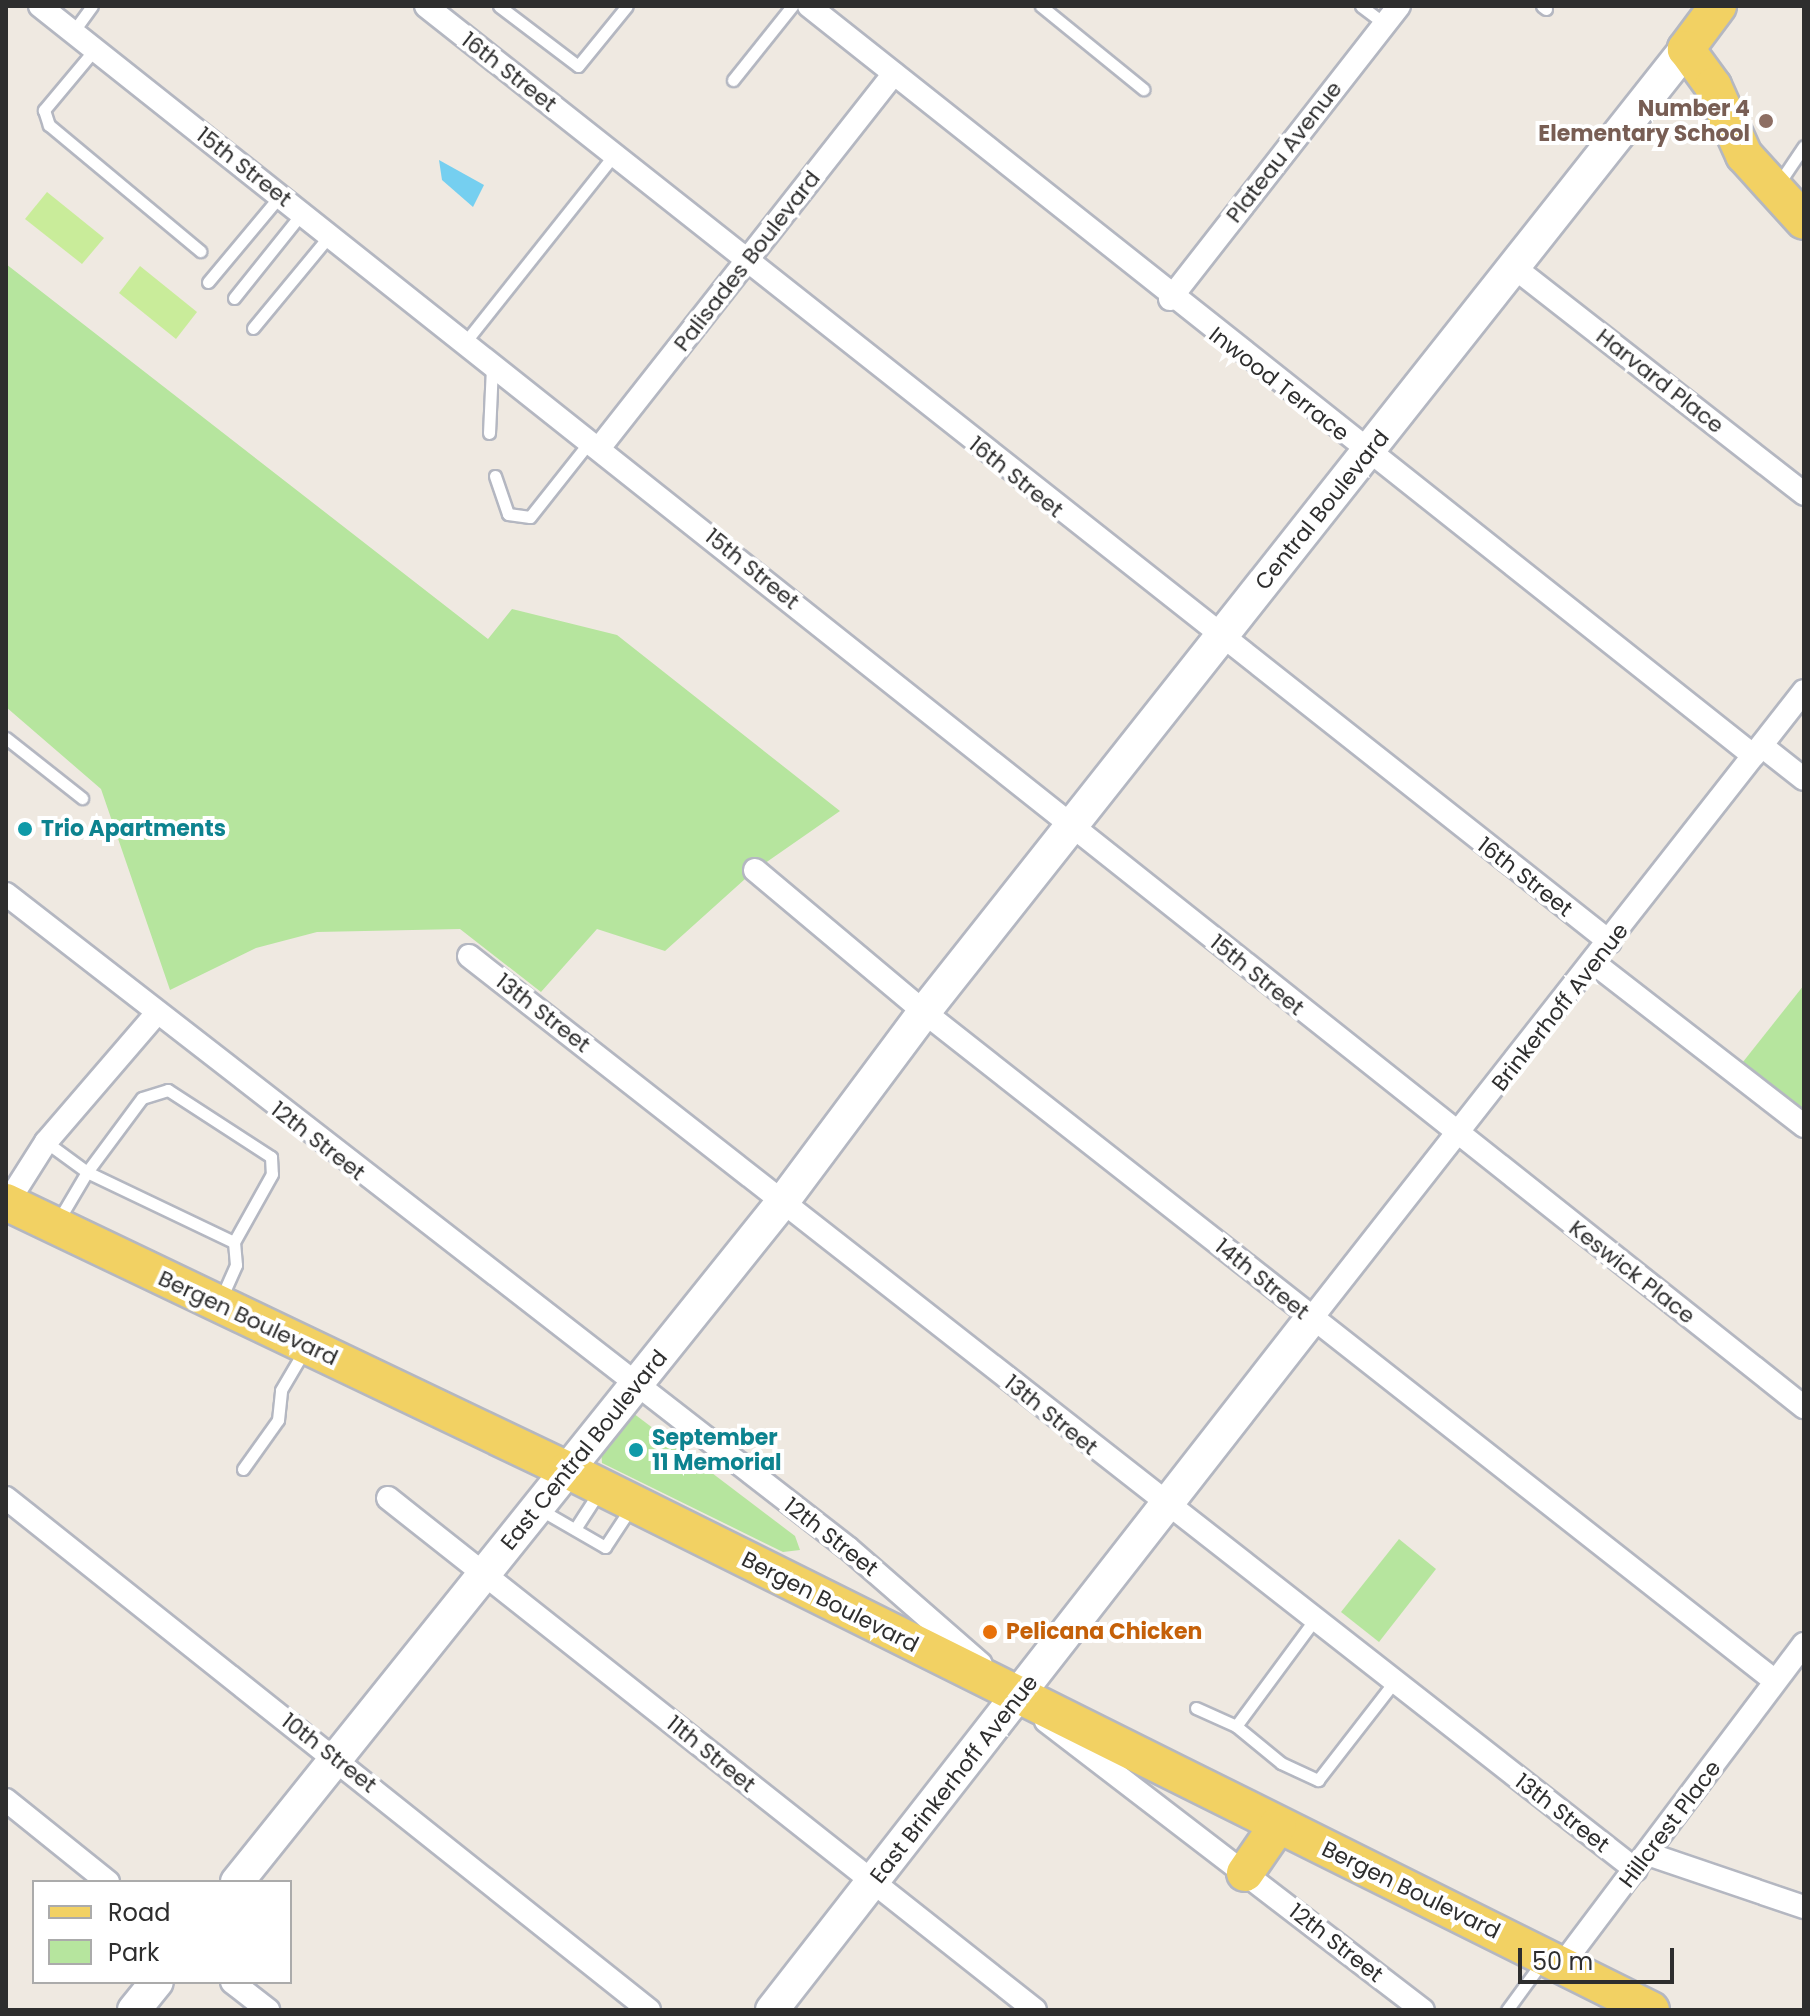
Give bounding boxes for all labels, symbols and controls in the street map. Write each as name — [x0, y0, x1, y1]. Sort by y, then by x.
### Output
street label: 16th Street — [456, 27, 562, 117]
street label: Plateau Avenue — [1221, 76, 1347, 228]
place label: Number 4 Elementary School — [1538, 95, 1750, 146]
marker: Number 4 Elementary School — [1757, 112, 1775, 130]
street label: 15th Street — [191, 122, 297, 212]
street label: Palisades Boulevard — [668, 166, 826, 356]
street label: Inwood Terrace — [1204, 321, 1354, 447]
street label: Harvard Place — [1591, 323, 1729, 439]
street label: Central Boulevard — [1249, 425, 1395, 595]
street label: 16th Street — [964, 431, 1068, 523]
street label: 15th Street — [700, 523, 804, 615]
place label: Trio Apartments — [41, 816, 226, 842]
marker: Trio Apartments — [16, 820, 34, 838]
street label: 16th Street — [1472, 832, 1578, 922]
street label: Brinkerhoff Avenue — [1486, 918, 1634, 1096]
street label: 15th Street — [1205, 929, 1309, 1021]
street label: 13th Street — [491, 968, 595, 1058]
street label: 12th Street — [266, 1096, 370, 1186]
street label: Keswick Place — [1564, 1215, 1700, 1329]
street label: 14th Street — [1210, 1233, 1314, 1325]
street label: Bergen Boulevard — [154, 1265, 342, 1371]
street label: East Central Boulevard — [495, 1345, 673, 1555]
street label: 13th Street — [999, 1369, 1103, 1461]
place label: September 11 Memorial — [652, 1424, 782, 1476]
marker: September 11 Memorial — [627, 1441, 645, 1459]
street label: 12th Street — [779, 1492, 883, 1582]
street label: Bergen Boulevard — [737, 1546, 923, 1658]
place label: Pelicana Chicken — [1006, 1619, 1202, 1645]
marker: Pelicana Chicken — [981, 1623, 999, 1641]
street label: East Brinkerhoff Avenue — [864, 1670, 1044, 1888]
street label: 10th Street — [276, 1708, 382, 1798]
street label: 11th Street — [661, 1710, 761, 1798]
street label: Hillcrest Place — [1614, 1755, 1726, 1893]
street label: 13th Street — [1510, 1768, 1614, 1858]
street label: Bergen Boulevard — [1318, 1835, 1504, 1945]
legend — [32, 1880, 292, 1984]
text: Road — [108, 1896, 170, 1929]
street label: 12th Street — [1284, 1898, 1388, 1988]
scale bar — [1522, 1932, 1678, 1982]
text: Park — [108, 1936, 159, 1969]
text: 50 m — [1532, 1945, 1593, 1978]

